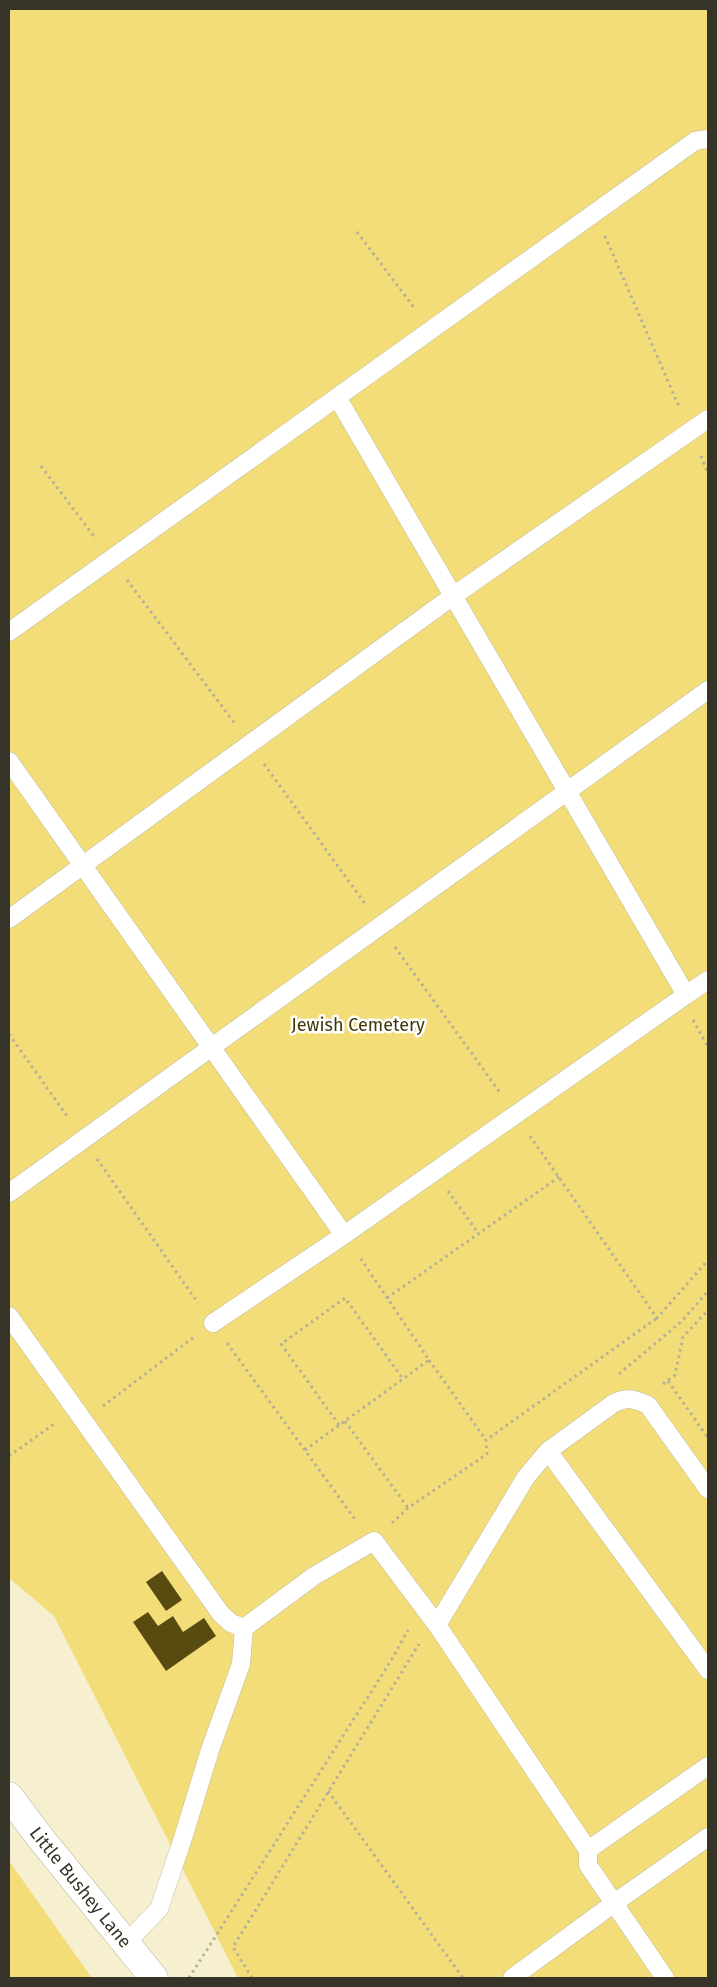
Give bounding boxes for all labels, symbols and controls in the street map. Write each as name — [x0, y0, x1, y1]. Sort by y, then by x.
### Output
park label: Jewish Cemetery — [291, 1014, 425, 1036]
street label: Little Bushey Lane — [25, 1823, 136, 1952]

